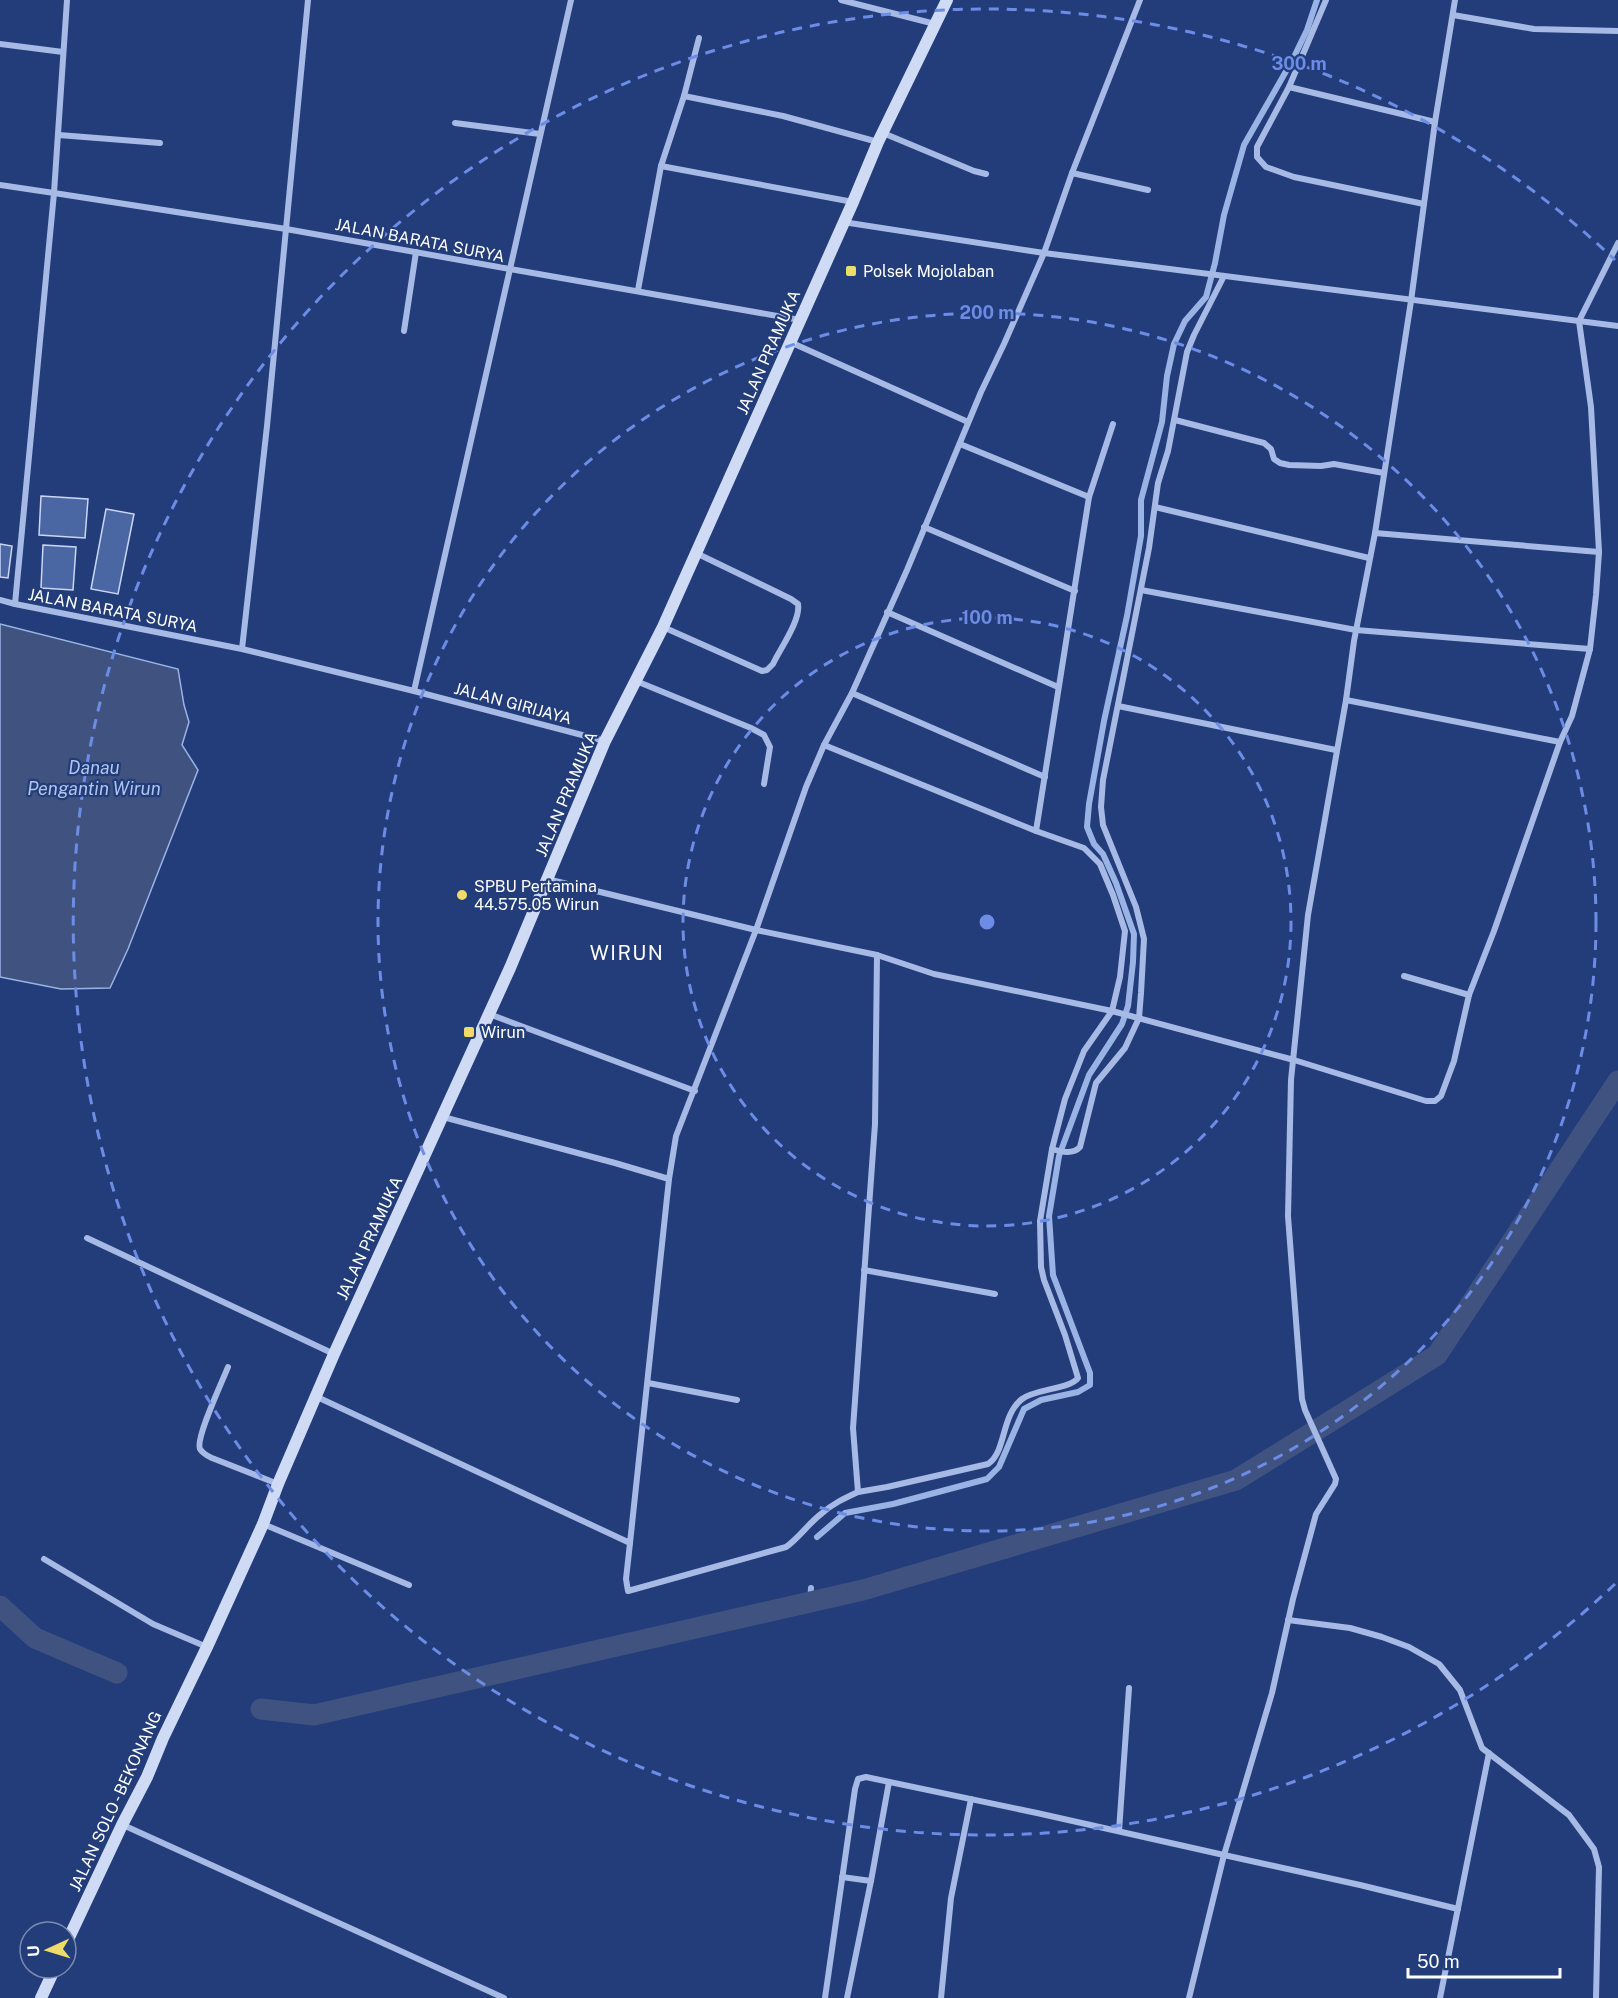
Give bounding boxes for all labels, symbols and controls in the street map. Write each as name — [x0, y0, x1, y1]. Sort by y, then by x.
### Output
text: 300 m — [1271, 53, 1327, 74]
street label: JALAN BARATA SURYA — [333, 215, 506, 266]
place label: Polsek Mojolaban — [863, 262, 994, 281]
marker: Polsek Mojolaban — [844, 264, 858, 278]
street label: JALAN PRAMUKA — [733, 287, 804, 417]
text: 200 m — [960, 302, 1014, 323]
street label: JALAN BARATA SURYA — [26, 585, 199, 636]
text: 100 m — [961, 607, 1013, 628]
street label: JALAN GIRIJAYA — [452, 679, 574, 728]
street label: JALAN PRAMUKA — [532, 729, 601, 860]
water label: Danau Pengantin Wirun — [27, 757, 161, 799]
place label: SPBU Pertamina 44.575.05 Wirun — [474, 877, 599, 914]
marker: SPBU Pertamina 44.575.05 Wirun — [455, 888, 469, 902]
centre of rings — [977, 912, 997, 932]
district label: WIRUN — [590, 941, 664, 965]
place label: Wirun — [481, 1023, 525, 1042]
marker: Wirun — [462, 1025, 476, 1039]
street label: JALAN PRAMUKA — [333, 1173, 406, 1303]
street label: JALAN SOLO - BEKONANG — [65, 1708, 166, 1894]
north arrow — [18, 1920, 78, 1980]
scale bar — [1408, 1941, 1560, 1979]
text: U — [24, 1945, 43, 1957]
text: 50 m — [1417, 1951, 1460, 1972]

